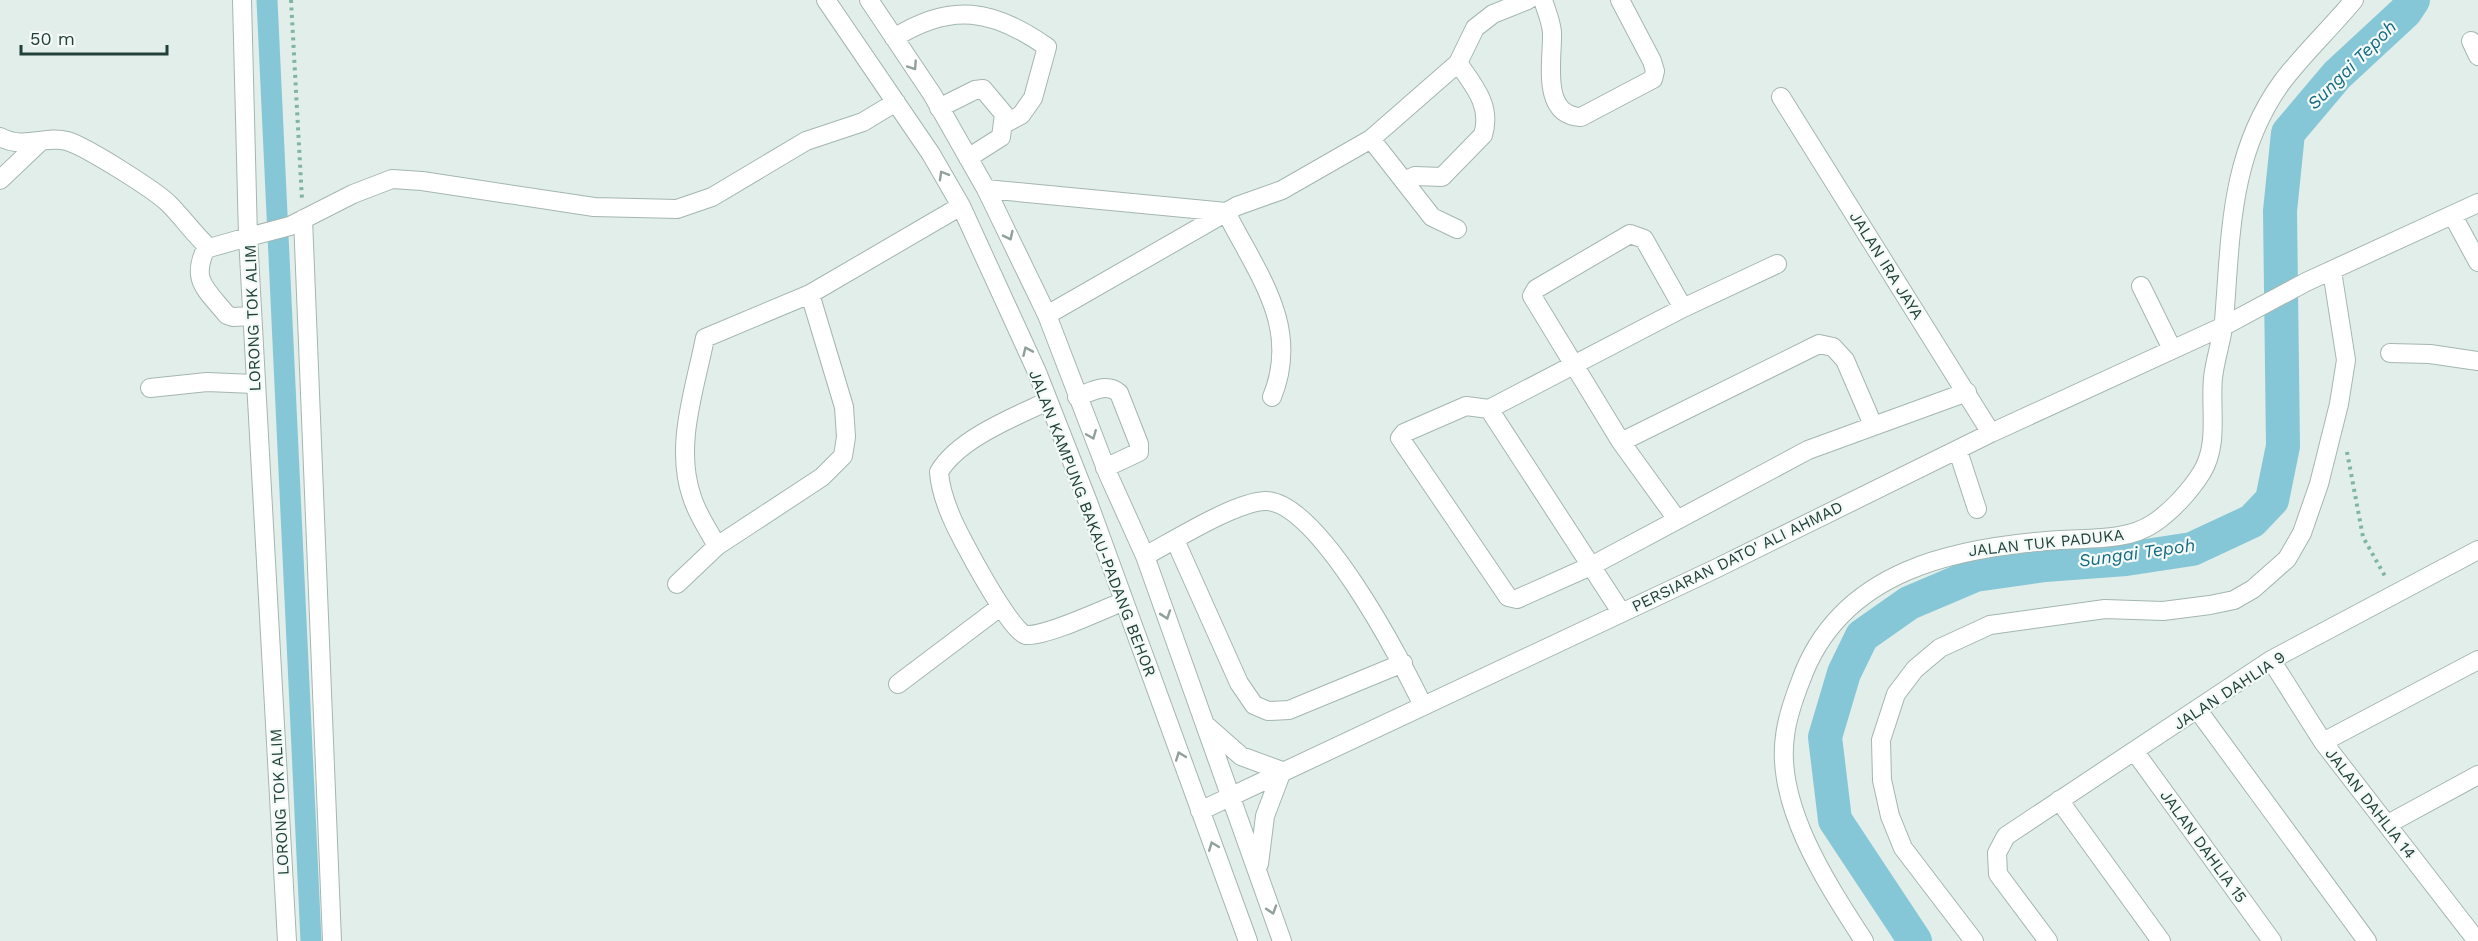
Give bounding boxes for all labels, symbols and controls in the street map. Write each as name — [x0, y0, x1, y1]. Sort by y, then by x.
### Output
water label: Sungai Tepoh — [2303, 16, 2401, 114]
scale bar — [21, 18, 166, 56]
text: 50 m — [30, 28, 75, 49]
one-way arrow — [906, 59, 917, 70]
one-way arrow — [939, 171, 950, 181]
street label: JALAN IRA JAYA — [1846, 208, 1928, 323]
one-way arrow — [1001, 229, 1013, 240]
street label: LORONG TOK ALIM — [240, 244, 265, 392]
one-way arrow — [1023, 346, 1035, 357]
street label: JALAN KAMPUNG BAKAU-PADANG BEHOR — [1025, 367, 1160, 679]
one-way arrow — [1085, 429, 1097, 440]
street label: PERSIARAN DATO' ALI AHMAD — [1629, 497, 1846, 616]
street label: JALAN TUK PADUKA — [1967, 525, 2125, 560]
water label: Sungai Tepoh — [2077, 534, 2196, 571]
one-way arrow — [1158, 609, 1171, 620]
street label: JALAN DAHLIA 9 — [2170, 647, 2289, 734]
street label: LORONG TOK ALIM — [266, 728, 293, 876]
street label: JALAN DAHLIA 14 — [2321, 744, 2420, 863]
one-way arrow — [1174, 751, 1187, 762]
street label: JALAN DAHLIA 15 — [2156, 786, 2251, 906]
one-way arrow — [1208, 842, 1221, 852]
one-way arrow — [1265, 904, 1277, 914]

